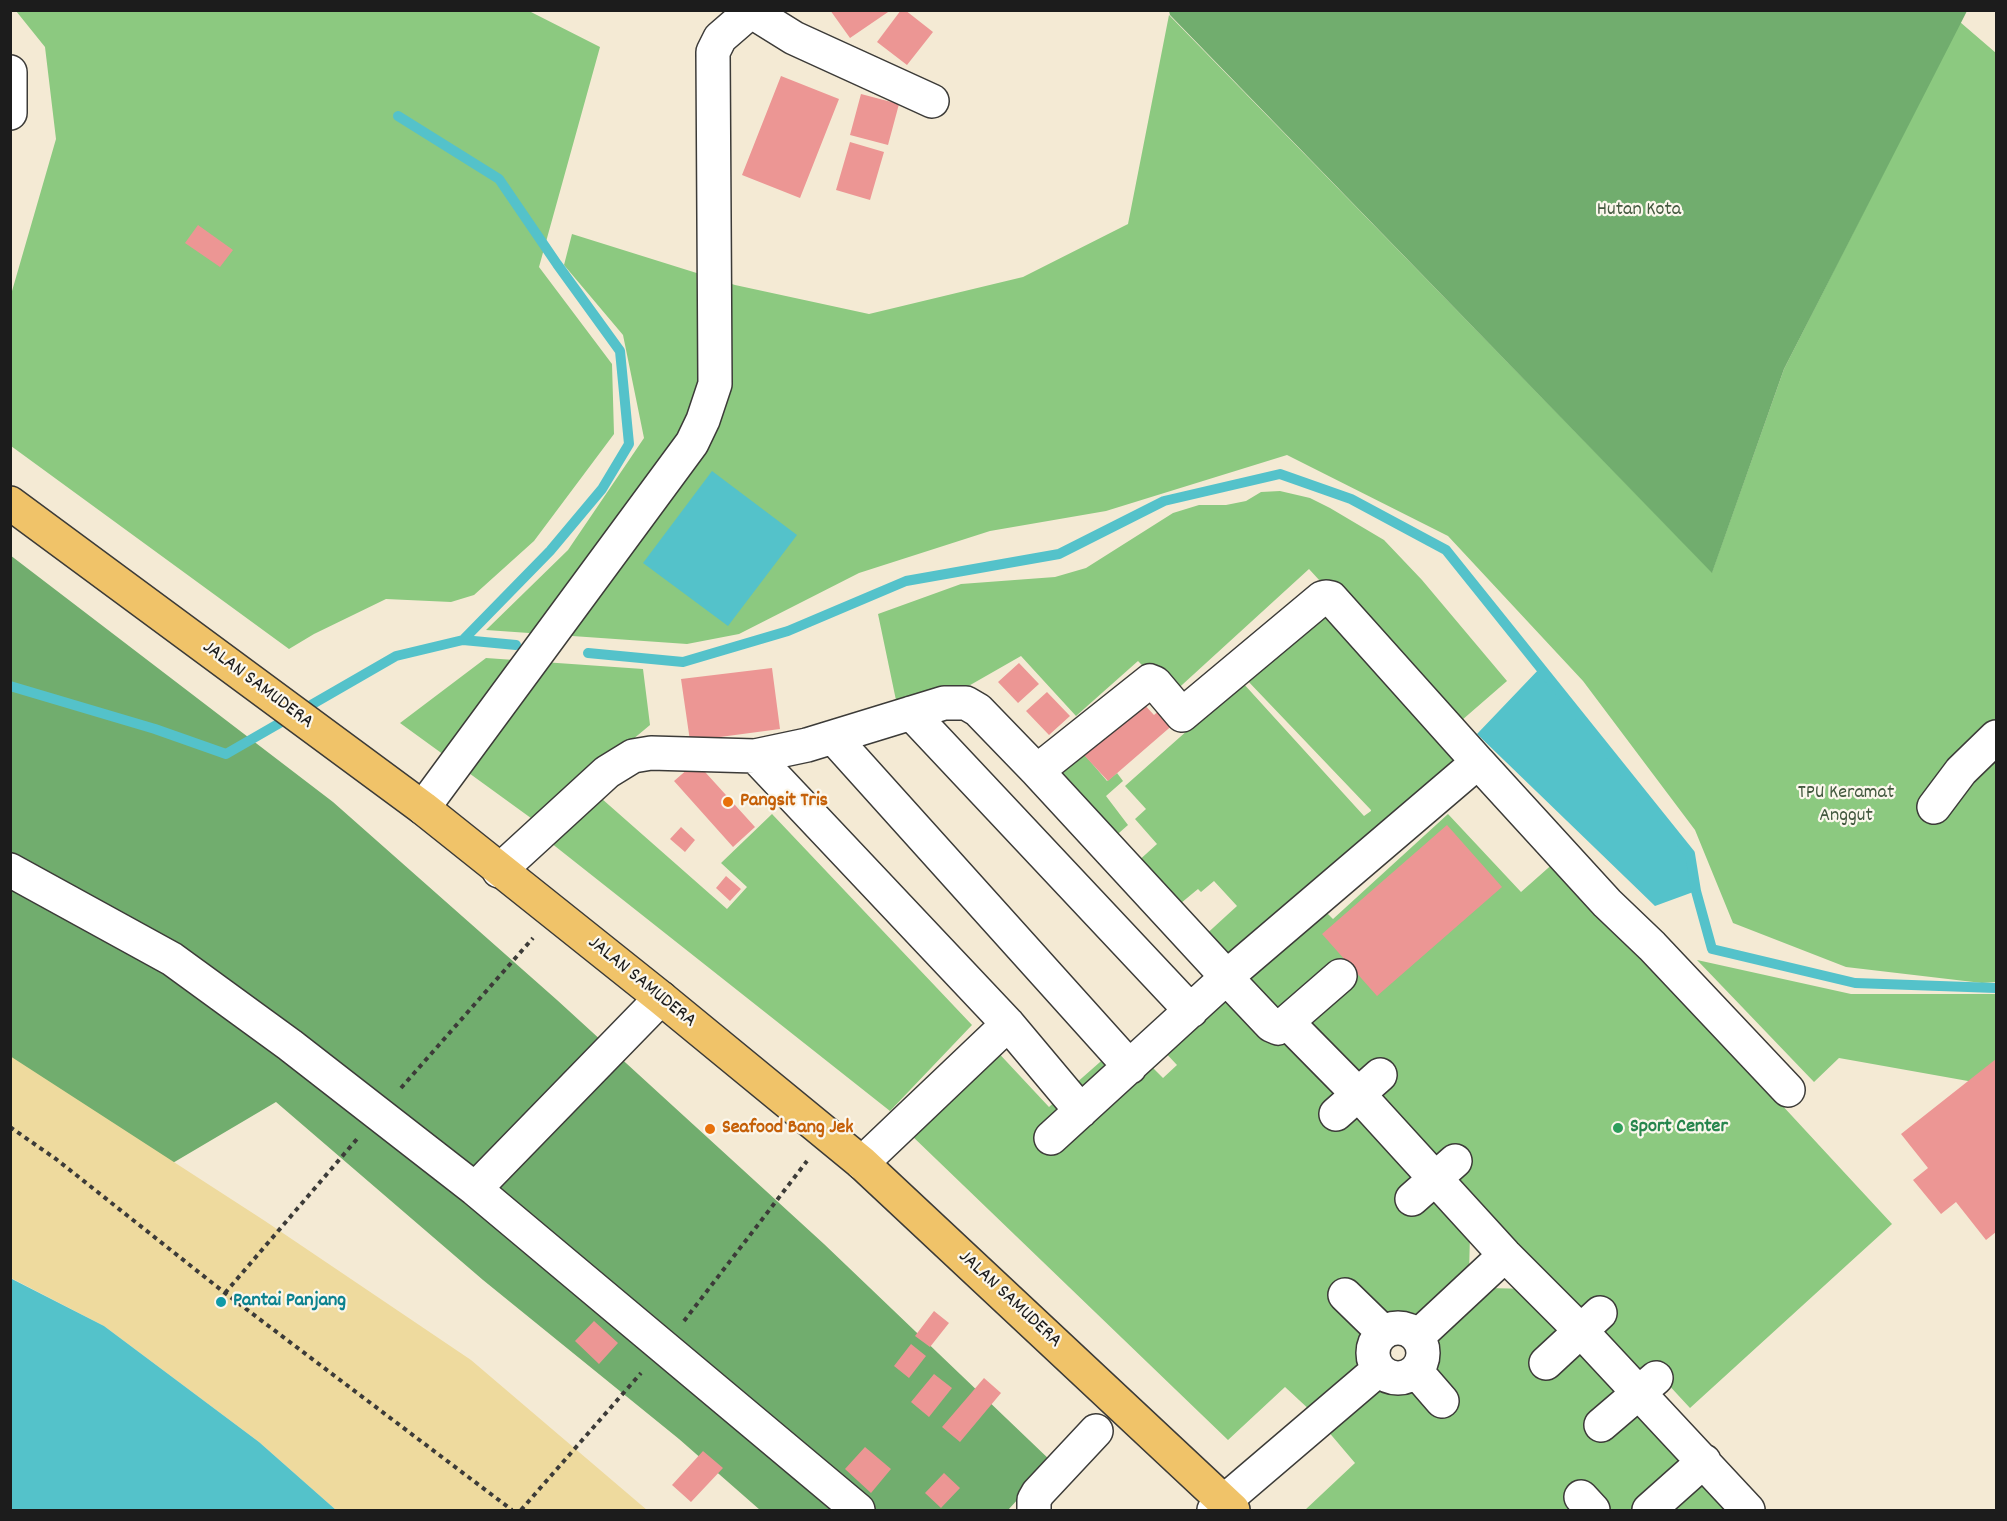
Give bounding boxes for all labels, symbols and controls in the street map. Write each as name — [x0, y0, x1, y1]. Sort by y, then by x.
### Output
park label: Hutan Kota — [1597, 199, 1681, 223]
street label: JALAN SAMUDERA — [197, 636, 317, 736]
park label: TPU Keramat Anggut — [1798, 782, 1894, 829]
place label: Pangsit Tris — [740, 790, 828, 814]
marker: Pangsit Tris — [721, 795, 735, 809]
street label: JALAN SAMUDERA — [582, 932, 700, 1034]
place label: Sport Center — [1630, 1116, 1728, 1140]
place label: Seafood Bang Jek — [722, 1117, 854, 1141]
marker: Sport Center — [1611, 1121, 1625, 1135]
marker: Seafood Bang Jek — [703, 1122, 717, 1136]
street label: JALAN SAMUDERA — [952, 1246, 1066, 1354]
place label: Pantai Panjang — [233, 1290, 346, 1314]
marker: Pantai Panjang — [214, 1295, 228, 1309]

